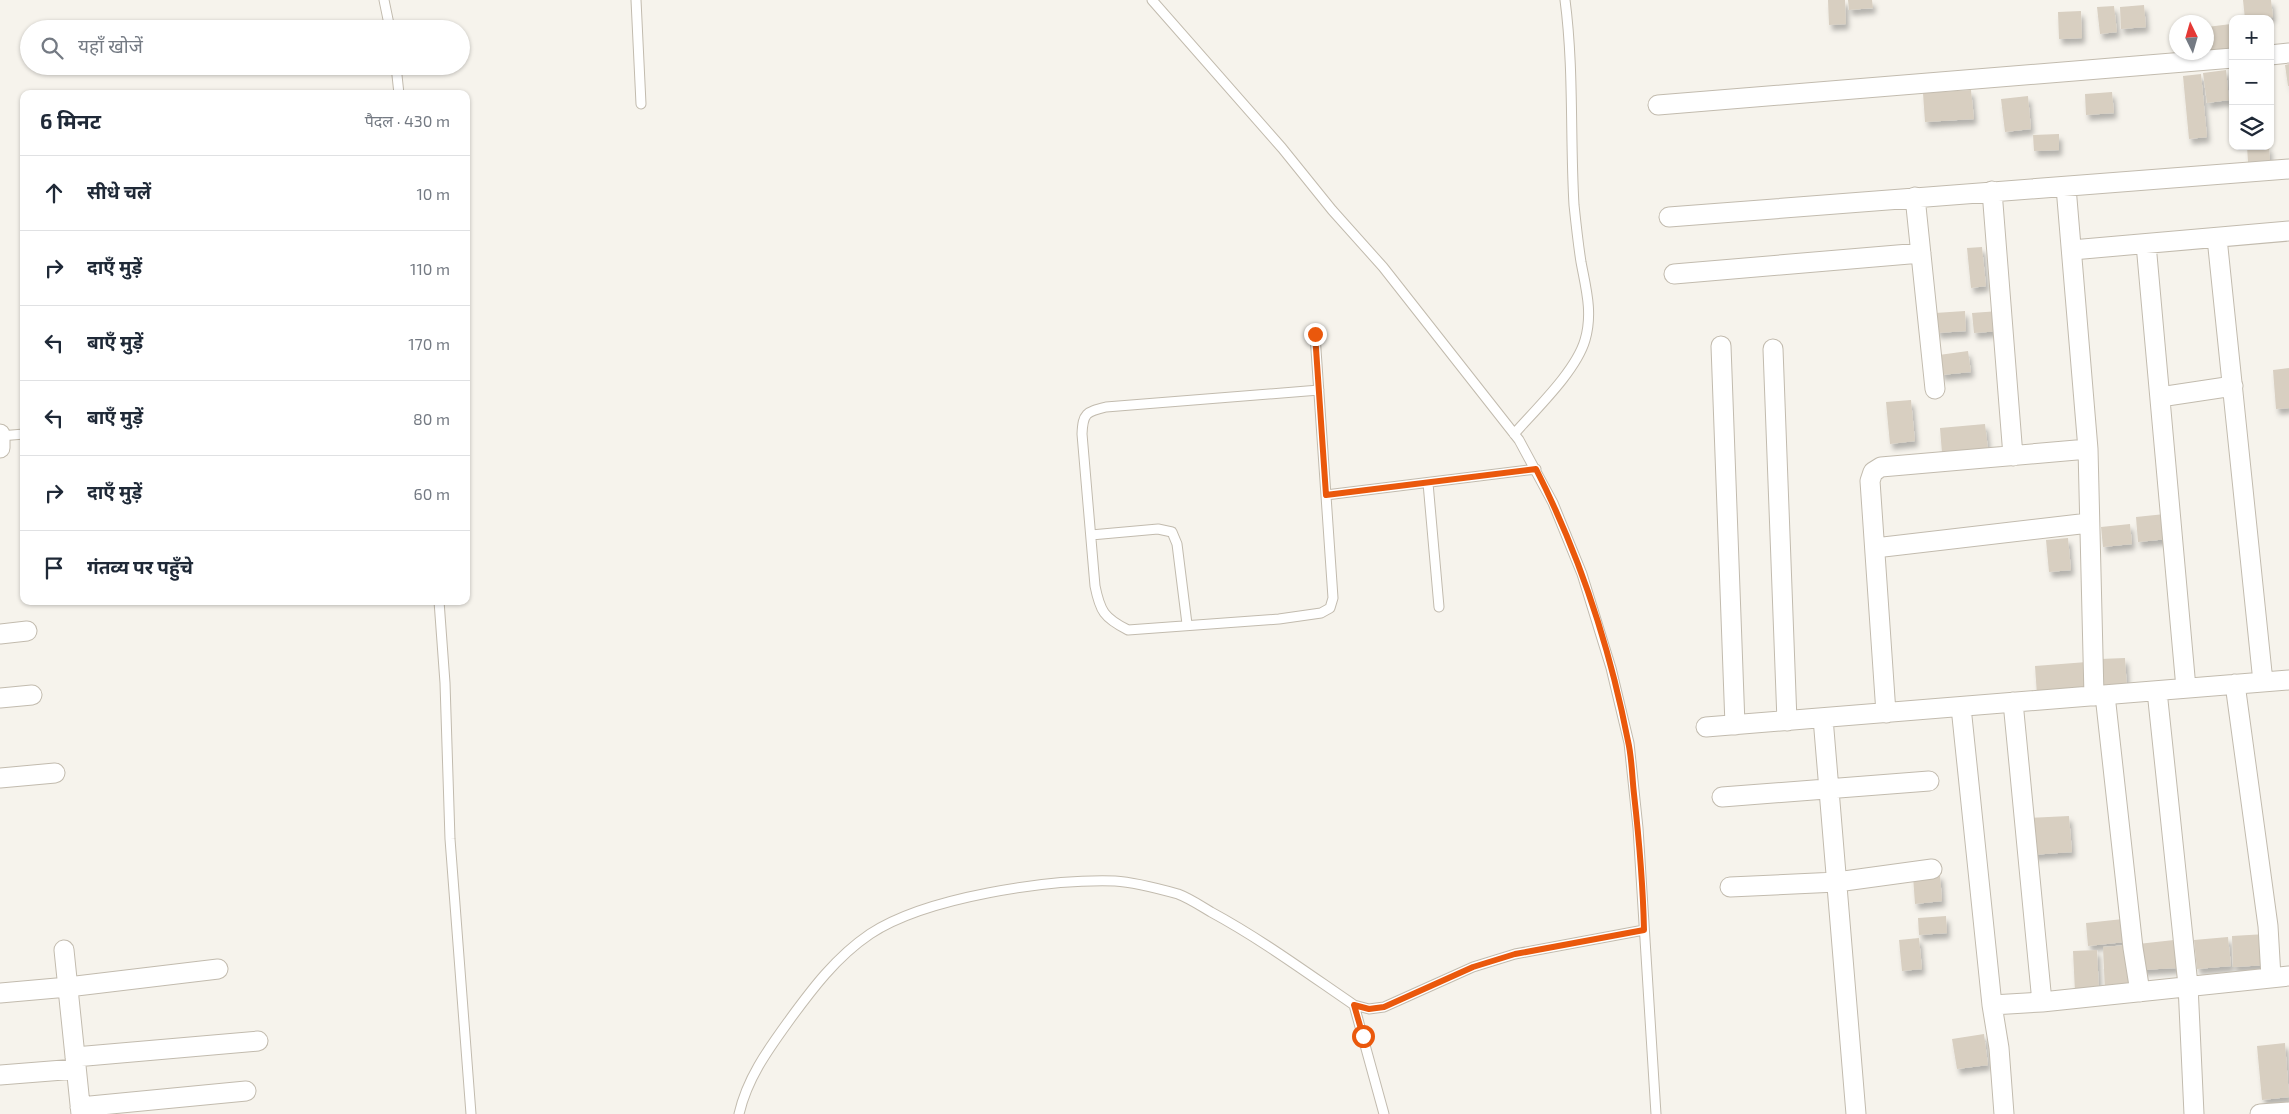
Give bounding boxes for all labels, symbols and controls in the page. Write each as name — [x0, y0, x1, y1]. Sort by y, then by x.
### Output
north arrow — [2169, 15, 2214, 60]
map controls — [2229, 15, 2274, 150]
button: + — [2229, 15, 2274, 60]
search box — [20, 20, 470, 75]
icon: search — [38, 34, 66, 62]
text: यहाँ खोजें — [78, 34, 143, 57]
button: − — [2229, 60, 2274, 105]
button: layers — [2229, 105, 2274, 150]
text: 6 मिनट — [40, 108, 101, 133]
text: पैदल · 430 m — [365, 111, 450, 130]
icon: ahead — [40, 179, 68, 207]
text: सीधे चलें — [87, 180, 151, 203]
text: 10 m — [416, 184, 450, 203]
icon: right — [40, 254, 68, 282]
text: दाएँ मुड़ें — [87, 255, 142, 278]
text: 110 m — [410, 259, 450, 278]
route end — [1304, 323, 1327, 346]
icon: left — [40, 329, 68, 357]
text: बाएँ मुड़ें — [87, 330, 143, 353]
text: 170 m — [408, 334, 450, 353]
icon: left — [40, 404, 68, 432]
text: बाएँ मुड़ें — [87, 405, 143, 428]
text: 80 m — [413, 409, 450, 428]
icon: right — [40, 479, 68, 507]
text: दाएँ मुड़ें — [87, 480, 142, 503]
text: 60 m — [414, 484, 450, 503]
icon: arrive — [40, 554, 68, 582]
text: गंतव्य पर पहुँचे — [87, 555, 193, 578]
route start — [1352, 1025, 1375, 1048]

